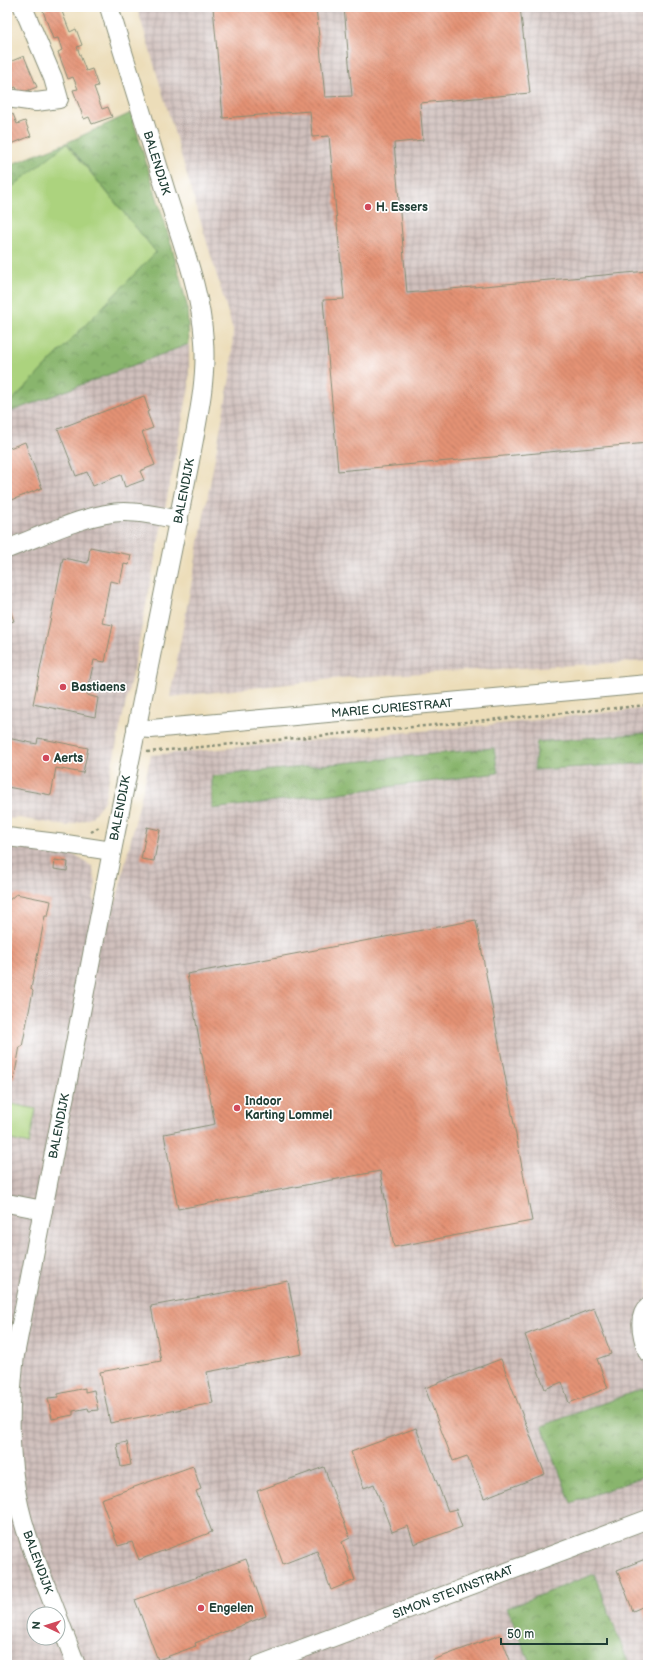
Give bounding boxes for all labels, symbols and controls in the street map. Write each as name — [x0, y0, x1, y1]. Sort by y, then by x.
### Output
street label: BALENDIJK — [140, 129, 173, 197]
place label: H. Essers — [376, 200, 428, 215]
marker: H. Essers — [363, 202, 373, 212]
street label: BALENDIJK — [171, 457, 198, 525]
place label: Bastiaens — [71, 680, 126, 695]
marker: Bastiaens — [58, 682, 68, 692]
street label: MARIE CURIESTRAAT — [331, 696, 454, 721]
place label: Aerts — [53, 751, 83, 766]
marker: Aerts — [41, 753, 51, 763]
street label: BALENDIJK — [107, 774, 134, 842]
street label: BALENDIJK — [46, 1092, 73, 1160]
place label: Indoor Karting Lommel — [245, 1094, 332, 1123]
marker: Indoor Karting Lommel — [232, 1103, 242, 1113]
street label: BALENDIJK — [19, 1529, 56, 1596]
street label: SIMON STEVINSTRAAT — [391, 1562, 516, 1622]
place label: Engelen — [209, 1601, 254, 1616]
marker: Engelen — [196, 1603, 206, 1613]
north arrow — [26, 1606, 66, 1646]
scale bar — [501, 1620, 607, 1646]
text: N — [30, 1621, 43, 1630]
text: 50 m — [507, 1627, 534, 1642]

